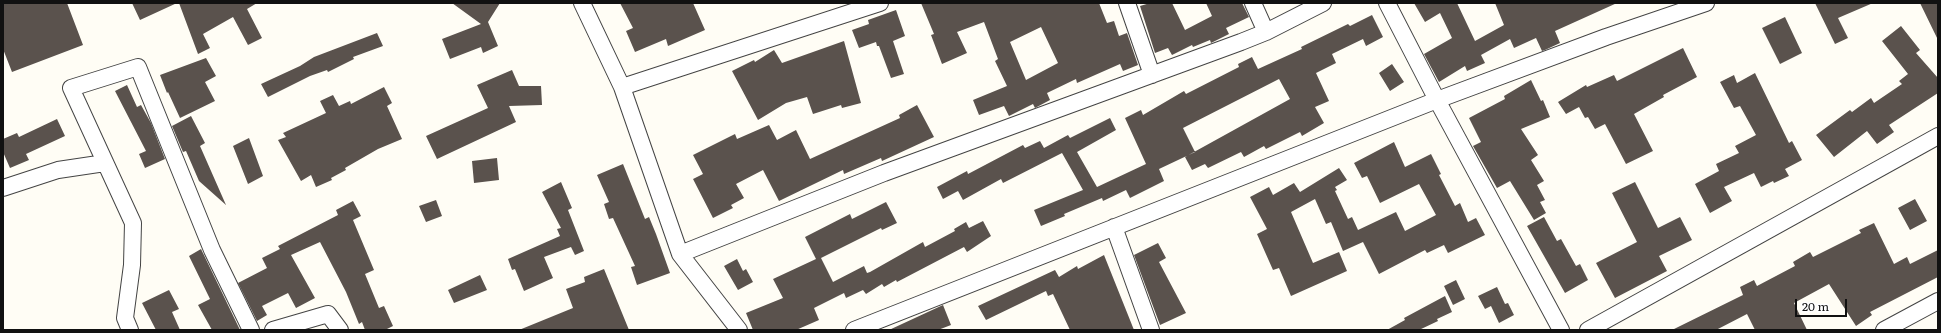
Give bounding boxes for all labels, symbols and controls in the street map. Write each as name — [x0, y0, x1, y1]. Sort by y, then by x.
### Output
scale bar — [1797, 291, 1849, 317]
text: 20 m — [1802, 297, 1829, 315]

